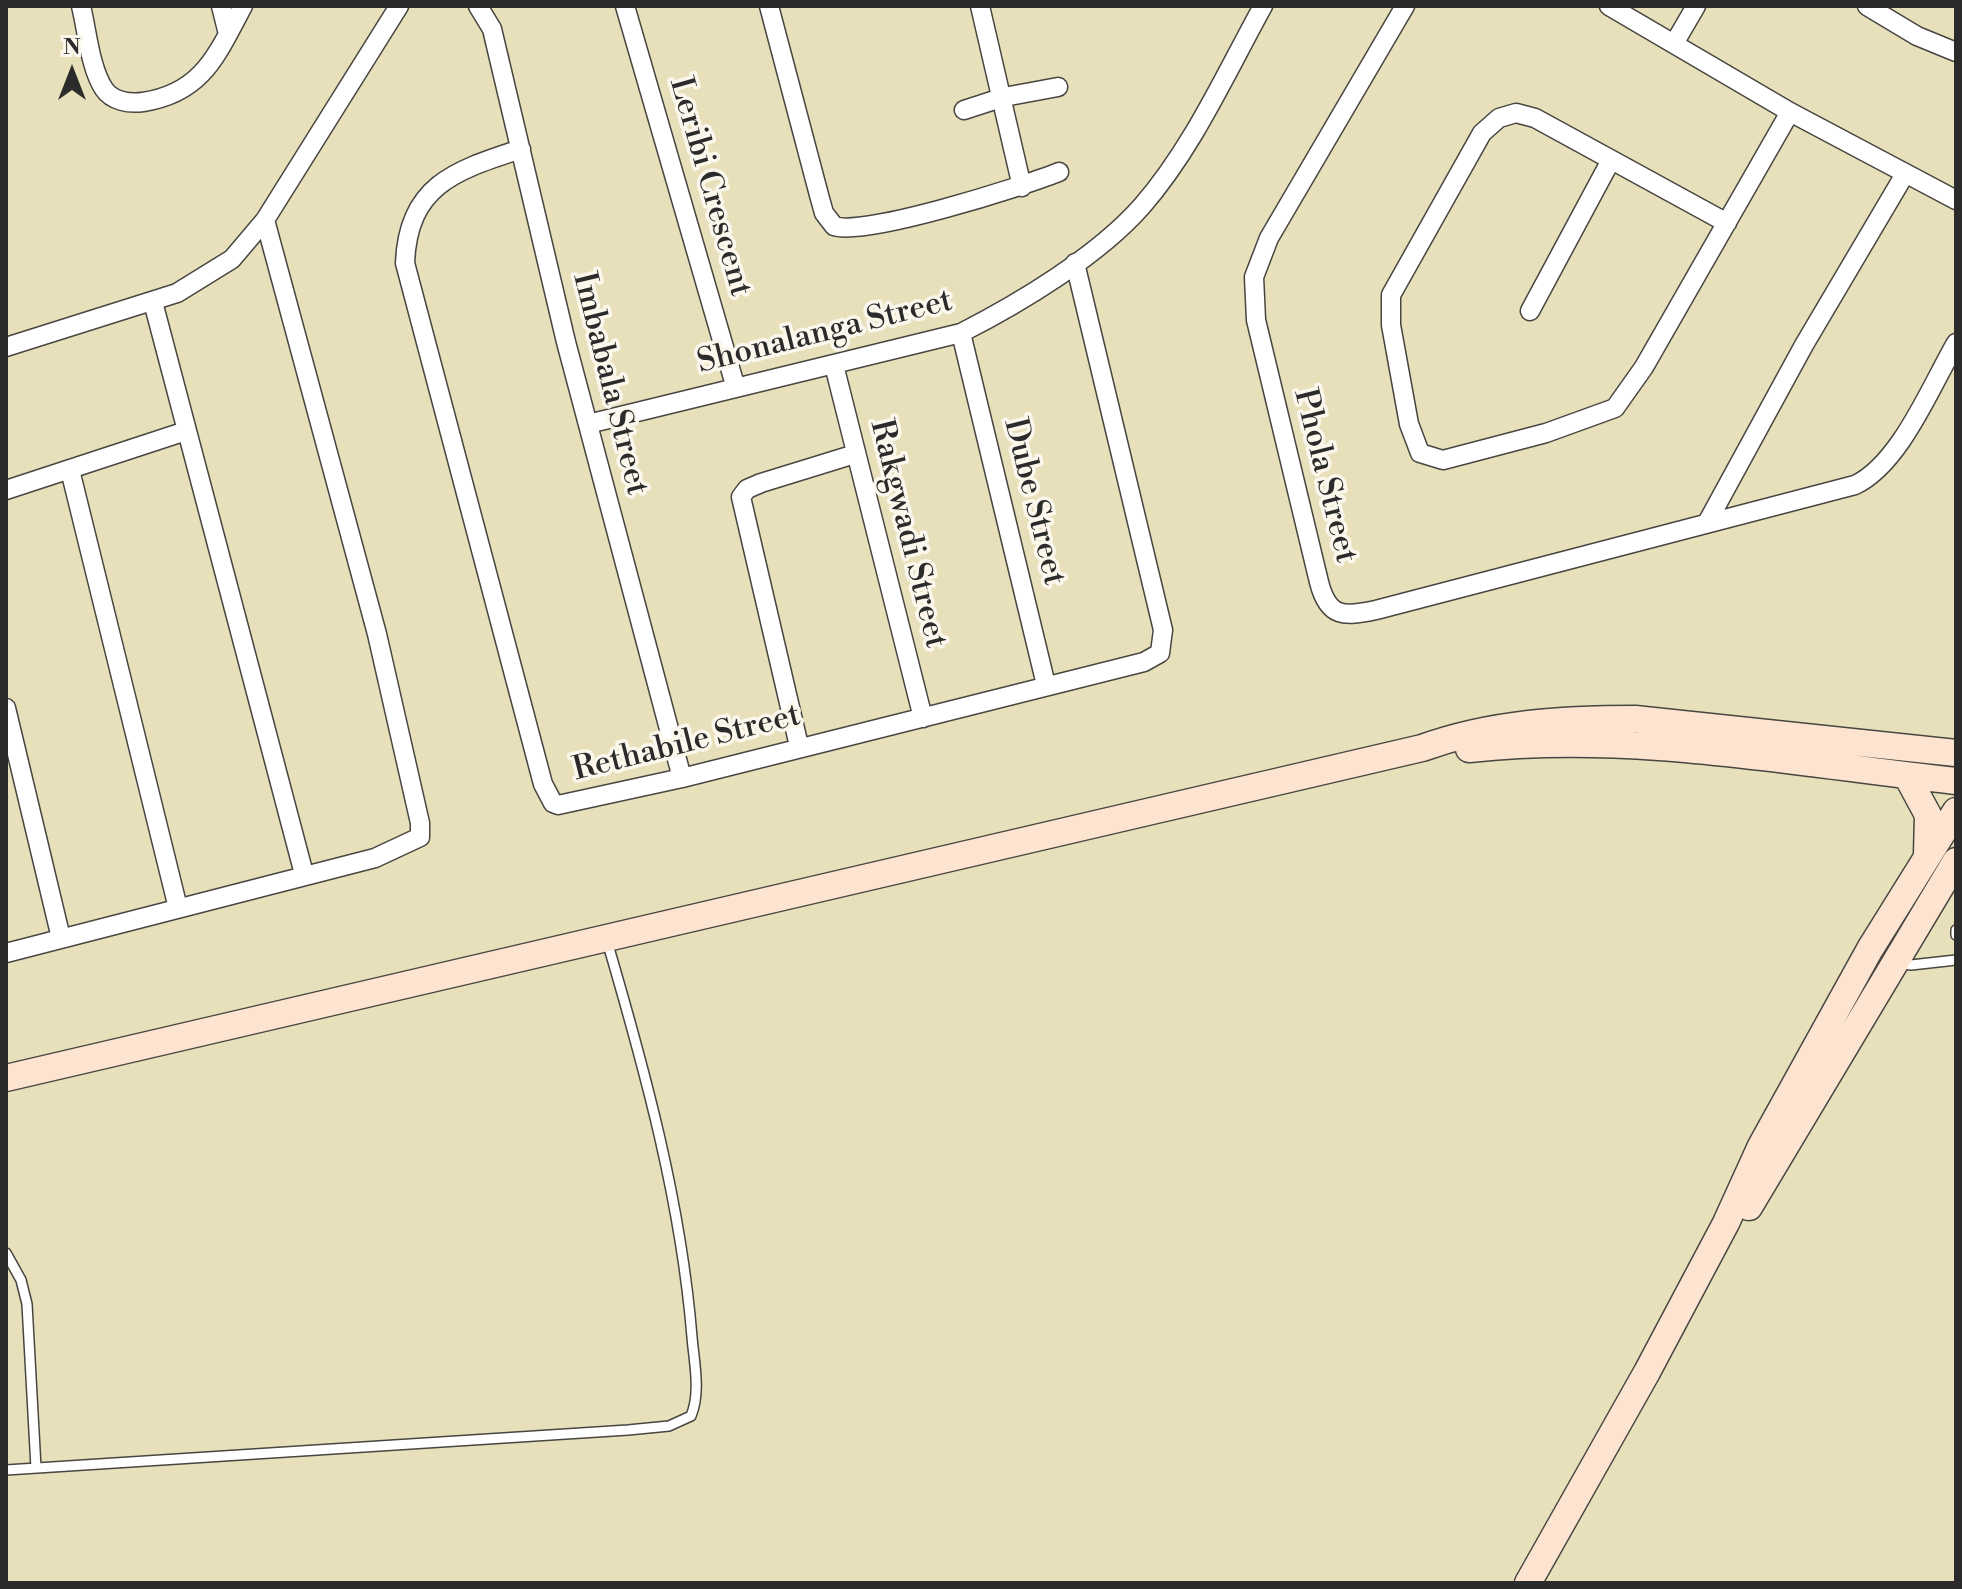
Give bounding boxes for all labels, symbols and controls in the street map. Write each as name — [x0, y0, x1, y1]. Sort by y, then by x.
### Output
north arrow — [32, 32, 112, 112]
text: N — [63, 34, 81, 61]
street label: Leribi Crescent — [659, 73, 759, 301]
street label: Imbabala Street — [563, 269, 655, 499]
street label: Shonalanga Street — [693, 283, 957, 383]
street label: Phola Street — [1284, 385, 1364, 567]
street label: Dube Street — [994, 414, 1072, 590]
street label: Rakgwadi Street — [860, 416, 954, 652]
street label: Rethabile Street — [569, 697, 805, 791]

